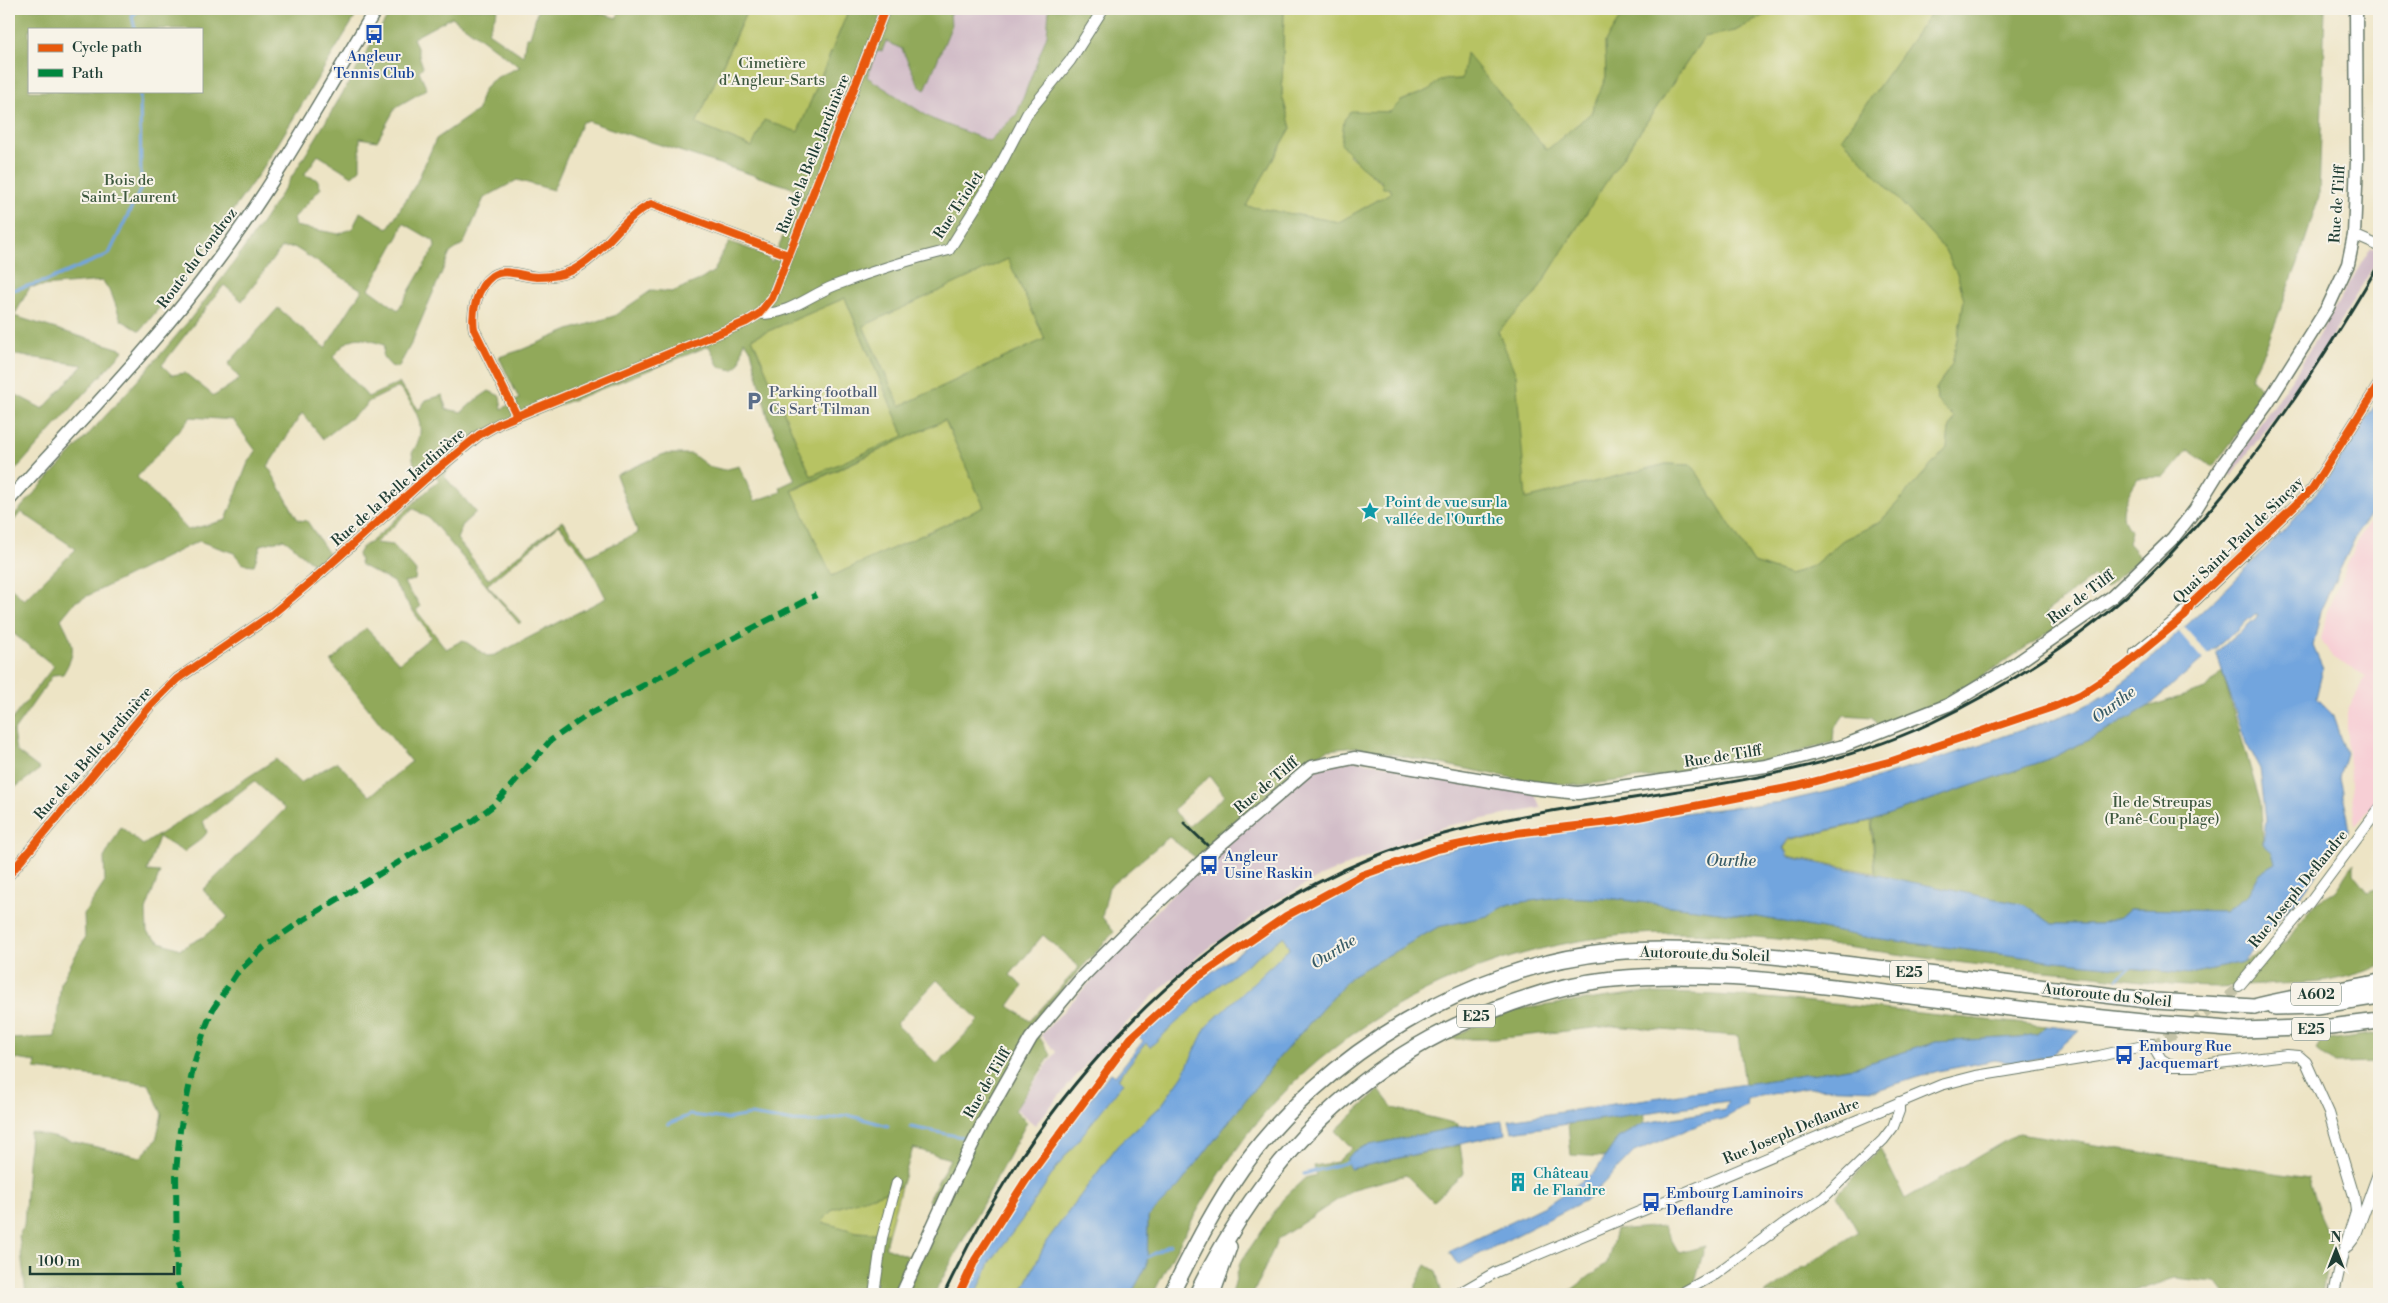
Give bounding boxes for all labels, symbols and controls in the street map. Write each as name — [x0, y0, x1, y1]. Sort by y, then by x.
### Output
bus stop icon: Angleur Tennis Club — [363, 23, 385, 45]
legend — [28, 28, 202, 92]
text: Cycle path — [72, 38, 142, 57]
place label: Angleur Tennis Club — [333, 47, 415, 83]
park label: Cimetière d'Angleur-Sarts — [719, 54, 825, 90]
text: Path — [72, 64, 104, 83]
street label: Rue de la Belle Jardinière — [773, 71, 854, 237]
street label: Rue de Tilff — [2325, 163, 2350, 244]
street label: Rue Triolet — [929, 167, 988, 243]
park label: Bois de Saint-Laurent — [81, 171, 177, 207]
street label: Route du Condroz — [153, 204, 242, 312]
place label: Parking football Cs Sart Tilman — [769, 383, 878, 419]
parking icon: Parking football Cs Sart Tilman — [743, 390, 765, 412]
street label: Rue de la Belle Jardinière — [328, 424, 469, 551]
street label: Quai Saint-Paul de Sinçay — [2169, 472, 2308, 608]
place label: Point de vue sur la vallée de l'Ourthe — [1384, 493, 1508, 529]
place icon: Point de vue sur la vallée de l'Ourthe — [1359, 500, 1381, 522]
street label: Rue de Tilff — [2044, 565, 2119, 629]
water label: Ourthe — [2088, 681, 2140, 728]
street label: Rue de la Belle Jardinière — [30, 683, 157, 824]
street label: Rue de Tilff — [1683, 741, 1765, 772]
street label: Rue de Tilff — [1230, 752, 1303, 818]
park label: Île de Streupas (Panê-Cou plage) — [2104, 792, 2220, 829]
street label: Rue Joseph Deflandre — [2245, 826, 2352, 952]
place label: Angleur Usine Raskin — [1223, 847, 1313, 883]
water label: Ourthe — [1706, 851, 1756, 871]
bus stop icon: Angleur Usine Raskin — [1198, 854, 1220, 876]
water label: Ourthe — [1307, 930, 1360, 974]
street label: Autoroute du Soleil — [1639, 943, 1771, 966]
road number: E25 — [1890, 960, 1928, 984]
street label: Autoroute du Soleil — [2040, 979, 2173, 1012]
road number: A602 — [2291, 982, 2341, 1006]
road number: E25 — [1457, 1004, 1495, 1028]
road number: E25 — [2292, 1018, 2330, 1040]
place label: Embourg Rue Jacquemart — [2138, 1037, 2232, 1073]
street label: Rue de Tilff — [960, 1043, 1016, 1122]
bus stop icon: Embourg Rue Jacquemart — [2113, 1044, 2135, 1066]
street label: Rue Joseph Deflandre — [1720, 1094, 1862, 1169]
place label: Château de Flandre — [1533, 1164, 1605, 1200]
building icon: Château de Flandre — [1507, 1171, 1529, 1193]
place label: Embourg Laminoirs Deflandre — [1666, 1184, 1803, 1220]
bus stop icon: Embourg Laminoirs Deflandre — [1640, 1191, 1662, 1213]
north arrow — [2310, 1226, 2360, 1276]
text: N — [2330, 1229, 2342, 1247]
scale bar — [30, 1243, 174, 1275]
text: 100 m — [38, 1252, 80, 1271]

